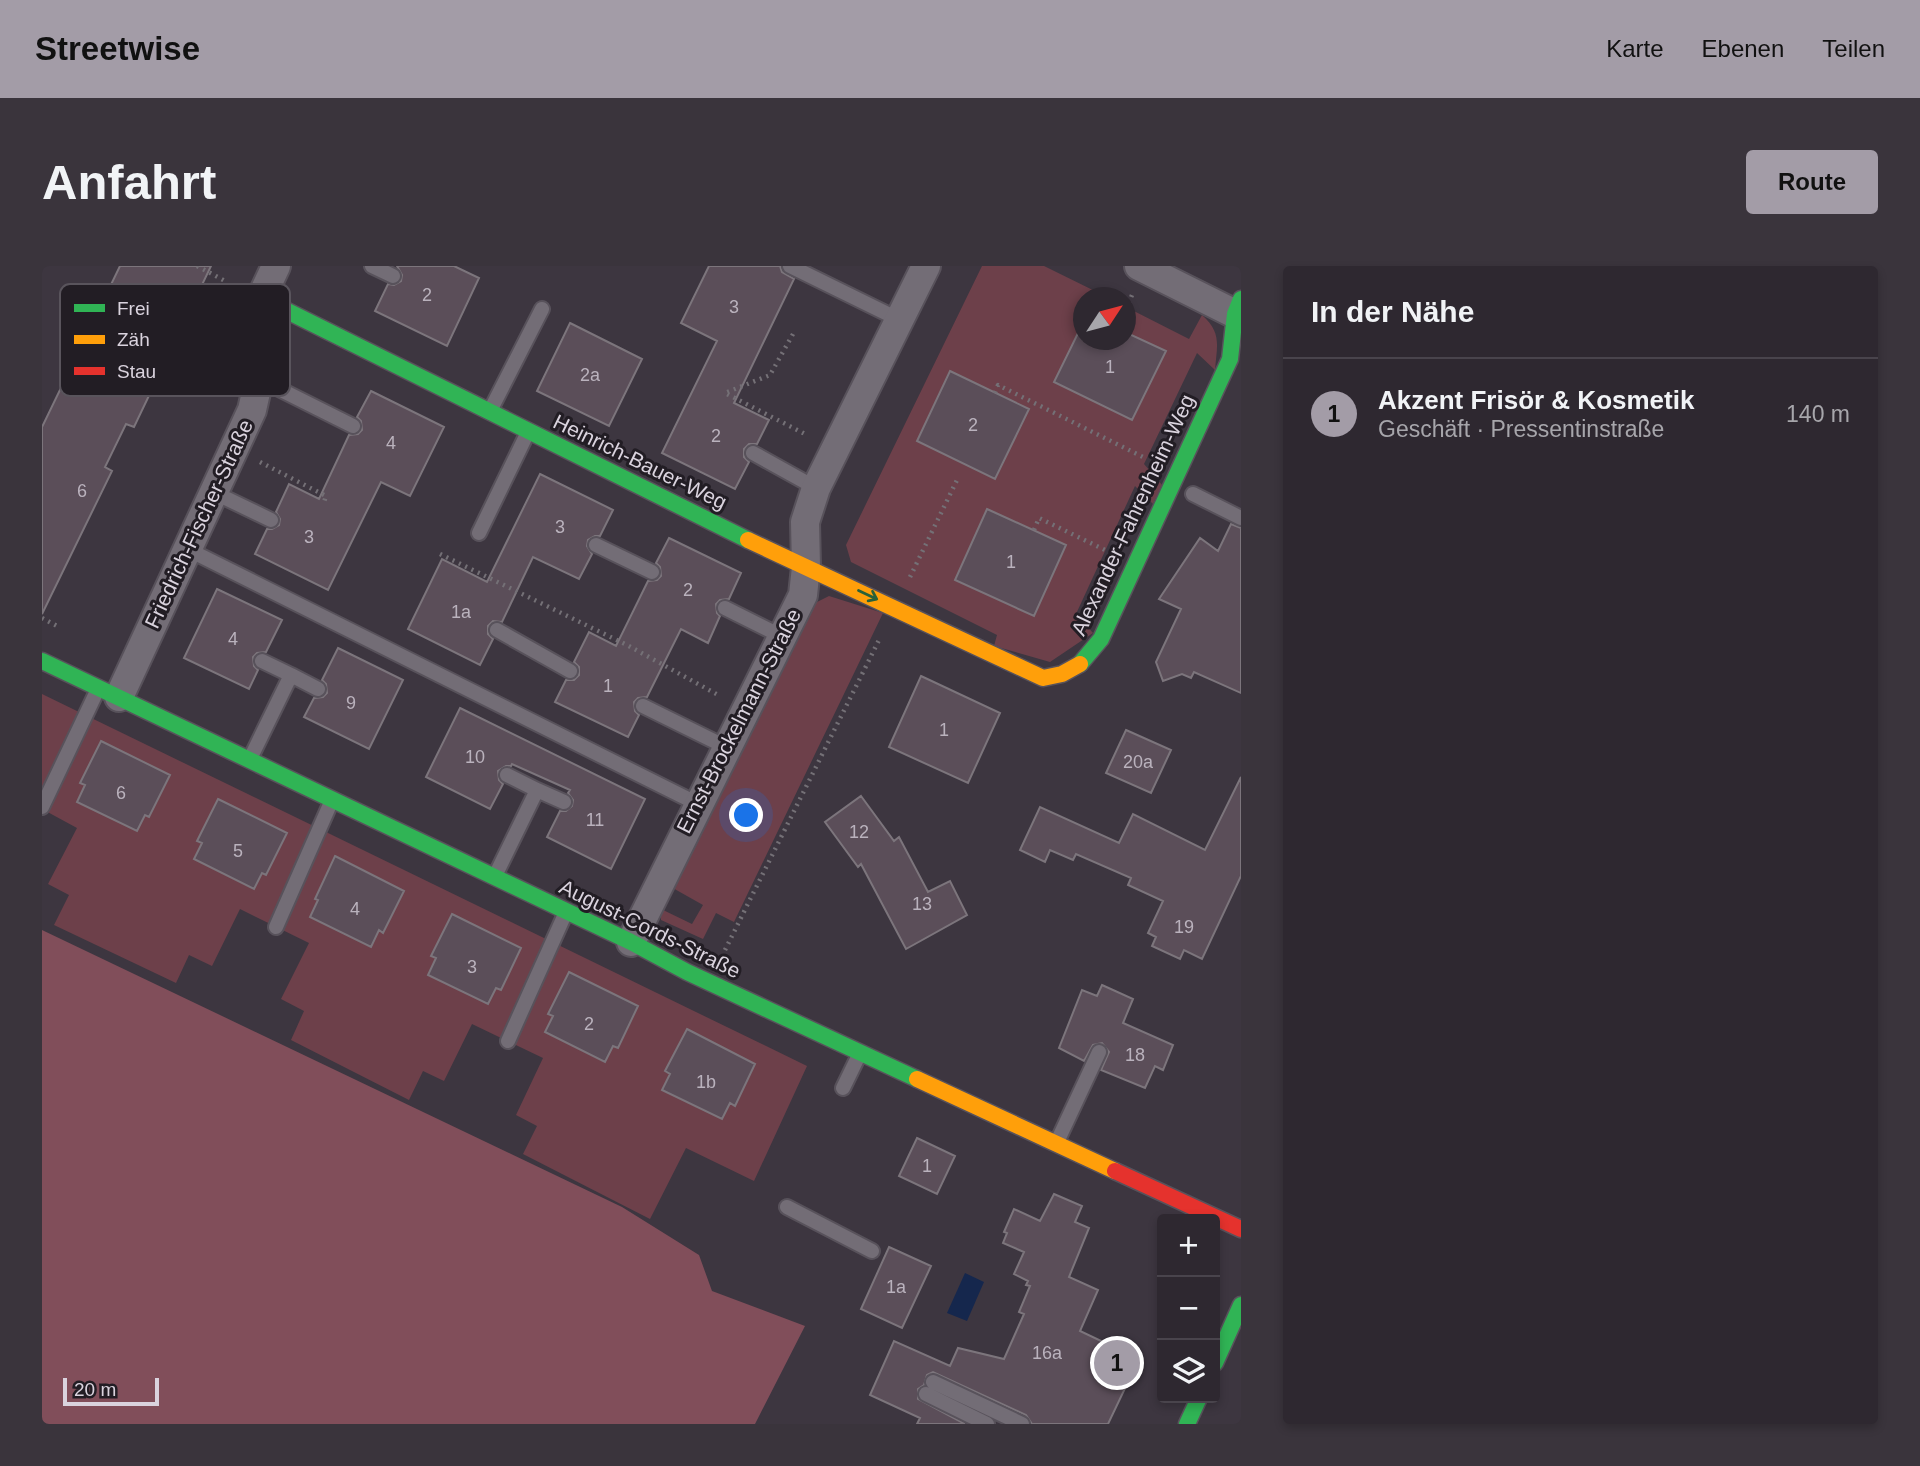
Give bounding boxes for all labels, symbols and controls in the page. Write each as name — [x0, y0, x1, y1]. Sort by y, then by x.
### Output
text: Streetwise — [35, 30, 200, 67]
text: Karte — [1606, 35, 1664, 62]
text: Ebenen — [1702, 35, 1784, 62]
text: Teilen — [1822, 35, 1885, 62]
button: Route — [1746, 150, 1878, 214]
text: Anfahrt — [42, 155, 216, 209]
legend — [60, 284, 290, 396]
house number: 2 — [422, 285, 432, 305]
north arrow — [1073, 287, 1136, 350]
text: In der Nähe — [1311, 295, 1474, 328]
house number: 3 — [729, 297, 739, 317]
text: Frei — [117, 298, 150, 319]
text: Zäh — [117, 329, 150, 350]
house number: 1 — [1105, 357, 1115, 377]
text: Stau — [117, 361, 156, 382]
house number: 2a — [580, 365, 601, 385]
text: Akzent Frisör & Kosmetik — [1378, 385, 1694, 415]
street label: Alexander-Fahrenheim-Weg — [1066, 391, 1199, 639]
text: 1 — [1328, 401, 1340, 427]
text: 140 m — [1786, 401, 1850, 427]
street label: Heinrich-Bauer-Weg — [550, 410, 731, 514]
house number: 2 — [968, 415, 978, 435]
street label: Friedrich-Fischer-Straße — [140, 416, 257, 632]
text: Geschäft · Pressentinstraße — [1378, 416, 1664, 442]
house number: 2 — [711, 426, 721, 446]
house number: 4 — [386, 433, 396, 453]
house number: 6 — [77, 481, 87, 501]
house number: 3 — [555, 517, 565, 537]
house number: 3 — [304, 527, 314, 547]
house number: 1 — [1006, 552, 1016, 572]
house number: 2 — [683, 580, 693, 600]
one-way arrow — [857, 589, 878, 602]
house number: 1a — [451, 602, 472, 622]
street label: Ernst-Brockelmann-Straße — [672, 605, 805, 837]
house number: 4 — [228, 629, 238, 649]
house number: 1 — [603, 676, 613, 696]
house number: 9 — [346, 693, 356, 713]
house number: 1 — [939, 720, 949, 740]
house number: 10 — [465, 747, 485, 767]
house number: 20a — [1123, 752, 1154, 772]
house number: 6 — [116, 783, 126, 803]
your location — [729, 798, 763, 832]
house number: 11 — [586, 810, 604, 830]
house number: 12 — [849, 822, 869, 842]
house number: 5 — [233, 841, 243, 861]
street label: August-Cords-Straße — [556, 875, 744, 982]
house number: 13 — [912, 894, 932, 914]
house number: 4 — [350, 899, 360, 919]
house number: 19 — [1174, 917, 1194, 937]
house number: 3 — [467, 957, 477, 977]
house number: 2 — [584, 1014, 594, 1034]
house number: 18 — [1125, 1045, 1145, 1065]
house number: 1b — [696, 1072, 716, 1092]
house number: 1 — [922, 1156, 932, 1176]
map controls — [1157, 1214, 1220, 1403]
button: + — [1157, 1214, 1220, 1277]
house number: 1a — [886, 1277, 907, 1297]
button: − — [1157, 1277, 1220, 1340]
pin: 1 — [1094, 1337, 1140, 1389]
button: layers — [1157, 1340, 1220, 1403]
house number: 16a — [1032, 1343, 1063, 1363]
scale bar — [63, 1375, 159, 1407]
text: 20 m — [74, 1379, 116, 1400]

